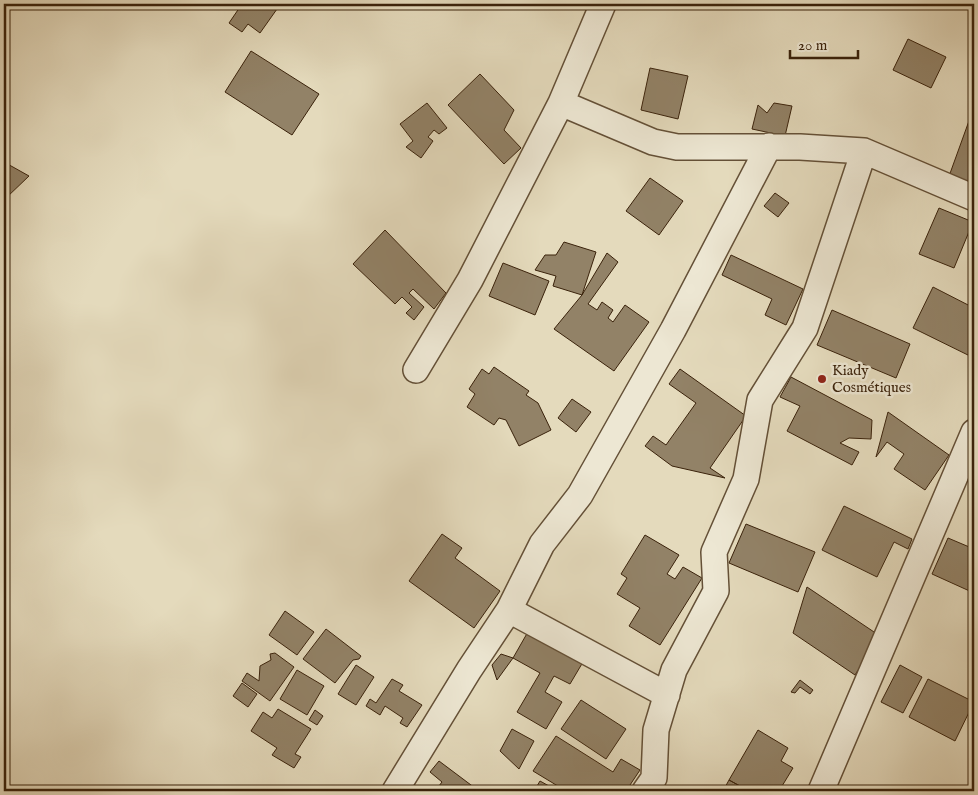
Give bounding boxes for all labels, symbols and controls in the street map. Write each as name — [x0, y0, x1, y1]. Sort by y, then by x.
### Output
scale bar — [790, 28, 858, 60]
text: 20 m — [798, 36, 828, 55]
place label: Kiady Cosmétiques — [832, 361, 911, 397]
marker: Kiady Cosmétiques — [816, 373, 828, 385]

